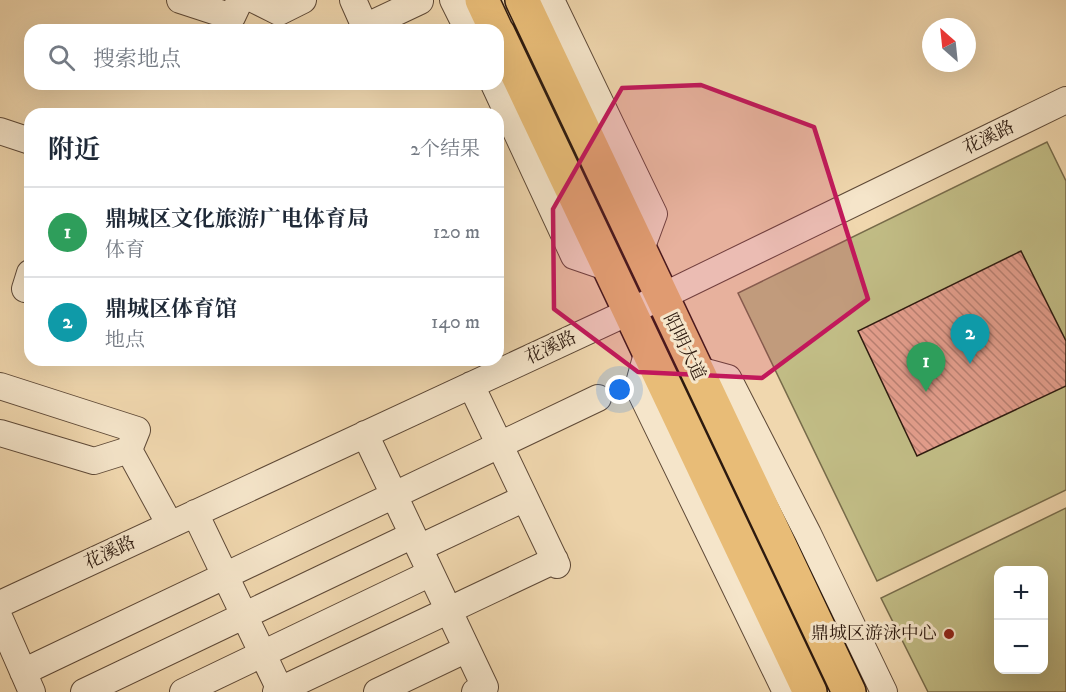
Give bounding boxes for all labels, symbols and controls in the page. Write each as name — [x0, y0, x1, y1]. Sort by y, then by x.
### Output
north arrow — [922, 18, 976, 72]
search box — [24, 24, 504, 90]
icon: search — [45, 41, 78, 74]
text: 搜索地点 — [93, 46, 181, 73]
street label: 花溪路 — [960, 116, 1018, 160]
text: 附近 — [48, 134, 100, 167]
text: 2个结果 — [410, 137, 480, 162]
text: 鼎城区文化旅游广电体育局 — [105, 206, 369, 233]
text: 1 — [64, 220, 71, 245]
text: 120 m — [433, 220, 480, 245]
text: 体育 — [105, 238, 145, 263]
text: 鼎城区体育馆 — [105, 296, 237, 323]
text: 2 — [63, 310, 72, 335]
text: 140 m — [431, 310, 480, 335]
street label: 阳明大道 — [658, 310, 710, 384]
pin: 2 — [950, 314, 990, 364]
street label: 花溪路 — [522, 327, 580, 369]
text: 地点 — [105, 328, 145, 353]
pin: 1 — [906, 342, 946, 392]
your location — [605, 375, 634, 404]
street label: 花溪路 — [81, 532, 139, 574]
map controls — [994, 566, 1048, 674]
button: + — [994, 566, 1048, 620]
button: − — [994, 620, 1048, 674]
place label: 鼎城区游泳中心 — [811, 623, 937, 645]
marker: 鼎城区游泳中心 — [942, 627, 956, 641]

